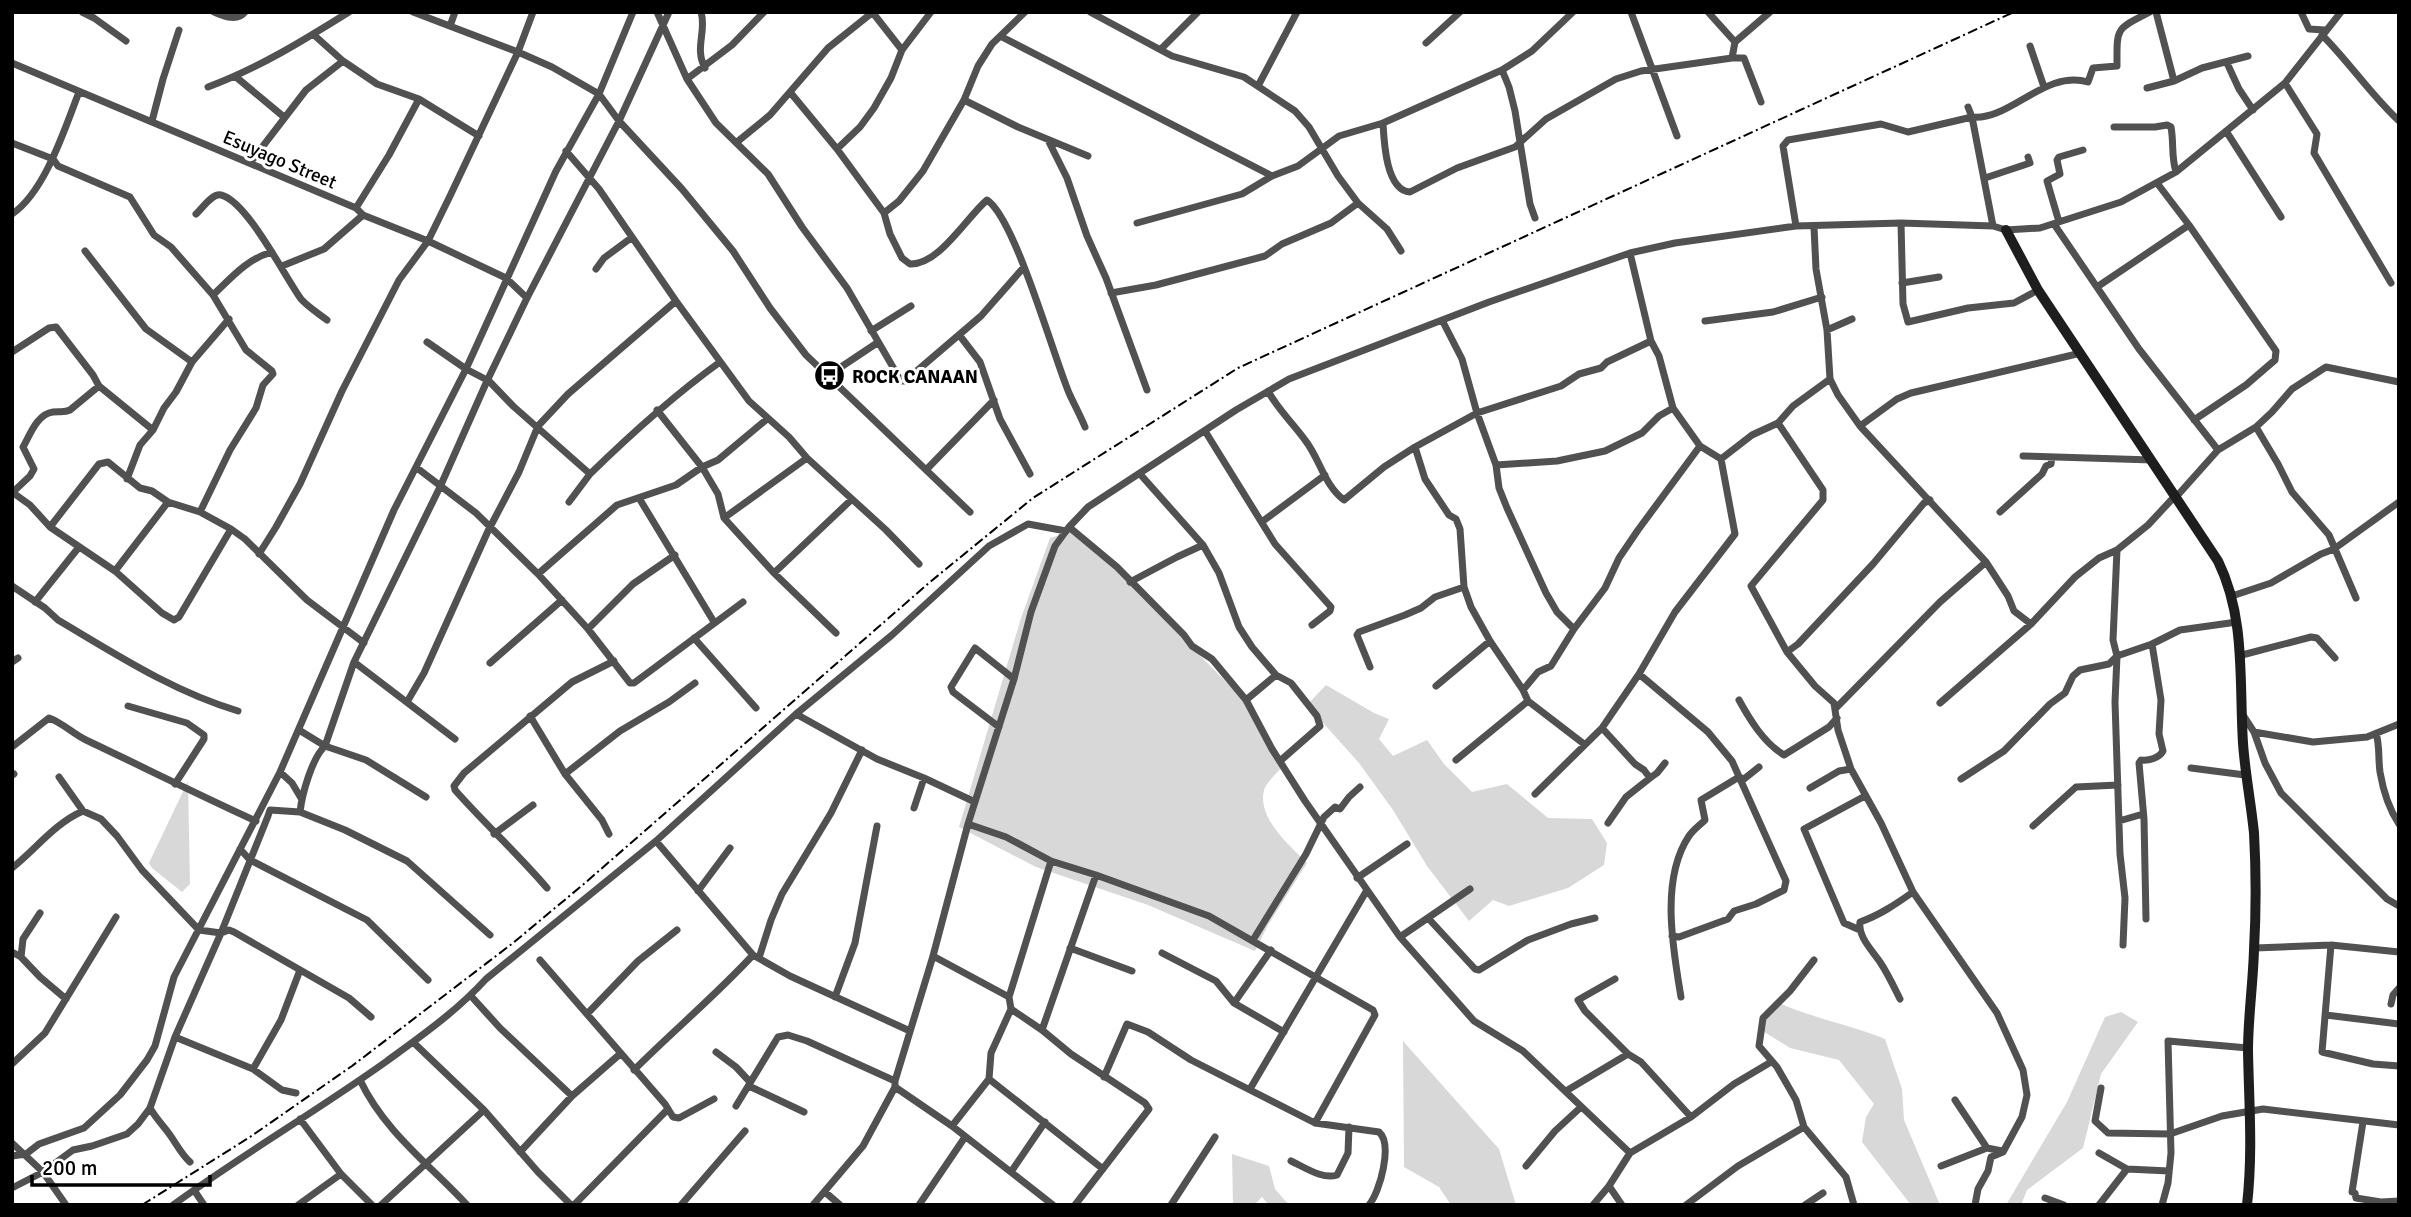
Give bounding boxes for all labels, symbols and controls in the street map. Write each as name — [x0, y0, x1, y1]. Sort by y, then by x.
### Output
street label: Esuyago Street — [219, 125, 340, 195]
bus stop icon: ROCK CANAAN — [812, 359, 846, 393]
place label: ROCK CANAAN — [852, 365, 978, 389]
scale bar — [32, 1144, 210, 1188]
text: 200 m — [42, 1155, 97, 1181]

